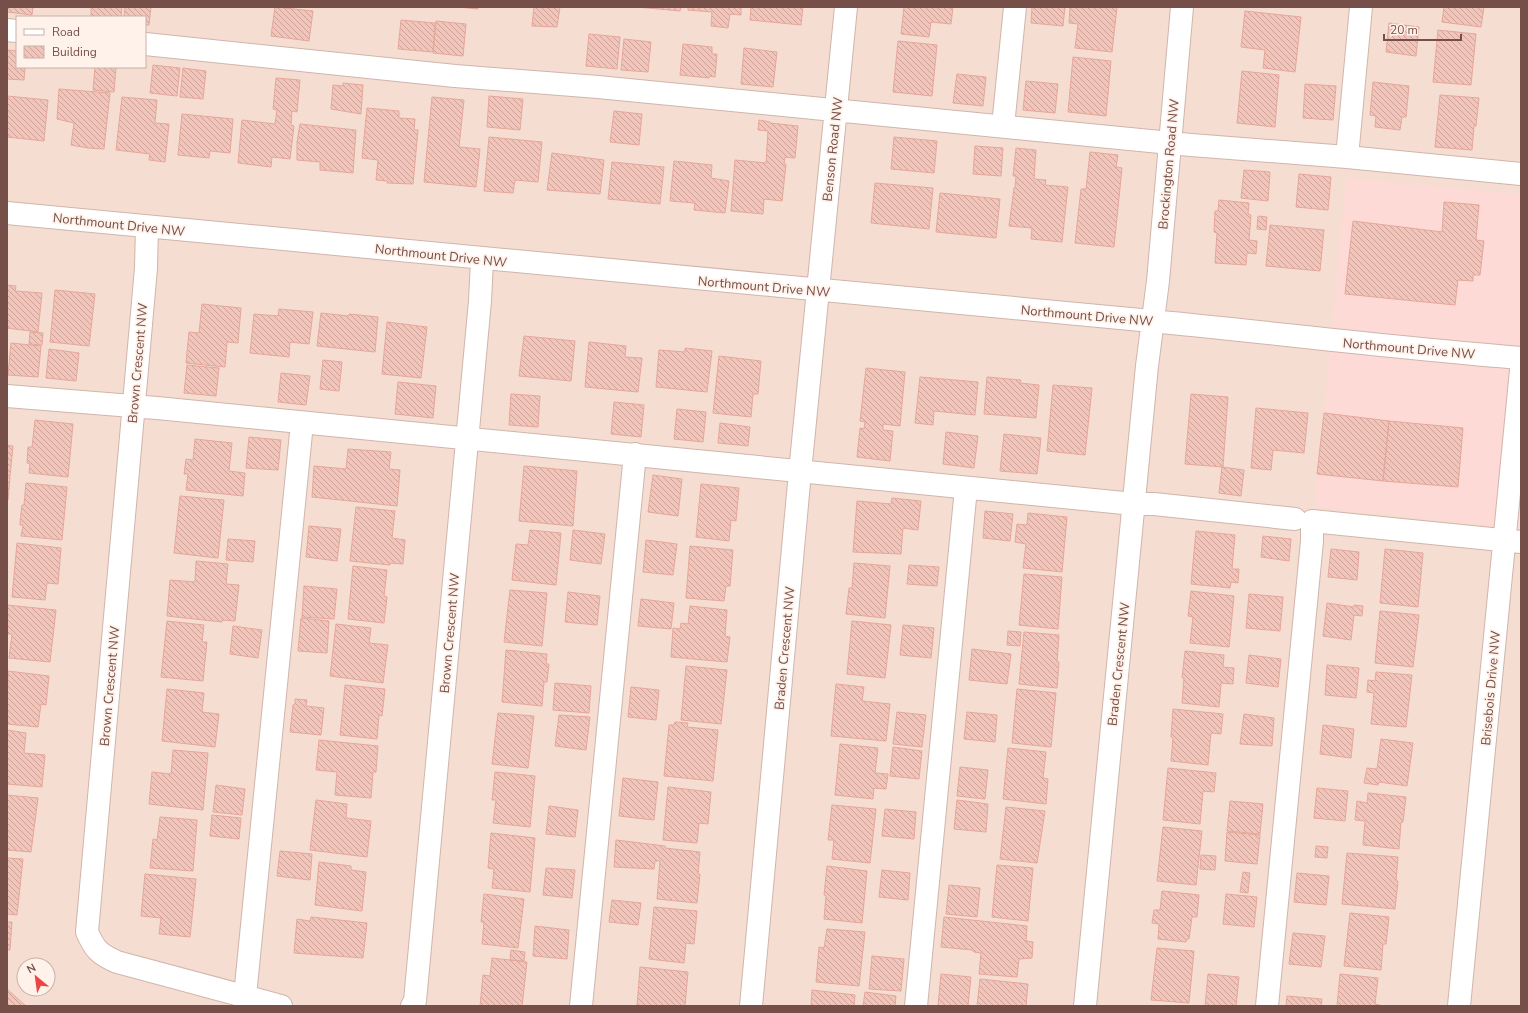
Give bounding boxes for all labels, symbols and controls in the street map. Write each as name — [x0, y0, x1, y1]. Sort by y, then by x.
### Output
legend — [16, 16, 146, 68]
scale bar — [1384, 16, 1461, 42]
text: 20 m — [1390, 22, 1418, 38]
text: Road — [52, 24, 80, 40]
text: Building — [52, 44, 97, 60]
street label: Benson Road NW — [819, 96, 847, 202]
street label: Brockington Road NW — [1154, 98, 1184, 230]
street label: Northmount Drive NW — [52, 209, 186, 241]
street label: Northmount Drive NW — [374, 240, 508, 272]
street label: Northmount Drive NW — [697, 272, 831, 302]
street label: Northmount Drive NW — [1020, 301, 1154, 331]
street label: Brown Crescent NW — [124, 302, 152, 424]
street label: Northmount Drive NW — [1342, 334, 1476, 364]
street label: Brown Crescent NW — [436, 572, 464, 694]
street label: Braden Crescent NW — [771, 586, 799, 711]
street label: Braden Crescent NW — [1104, 602, 1134, 727]
street label: Brown Crescent NW — [96, 625, 124, 747]
street label: Brisebois Drive NW — [1477, 630, 1505, 746]
north arrow — [16, 957, 56, 997]
text: N — [24, 960, 39, 977]

